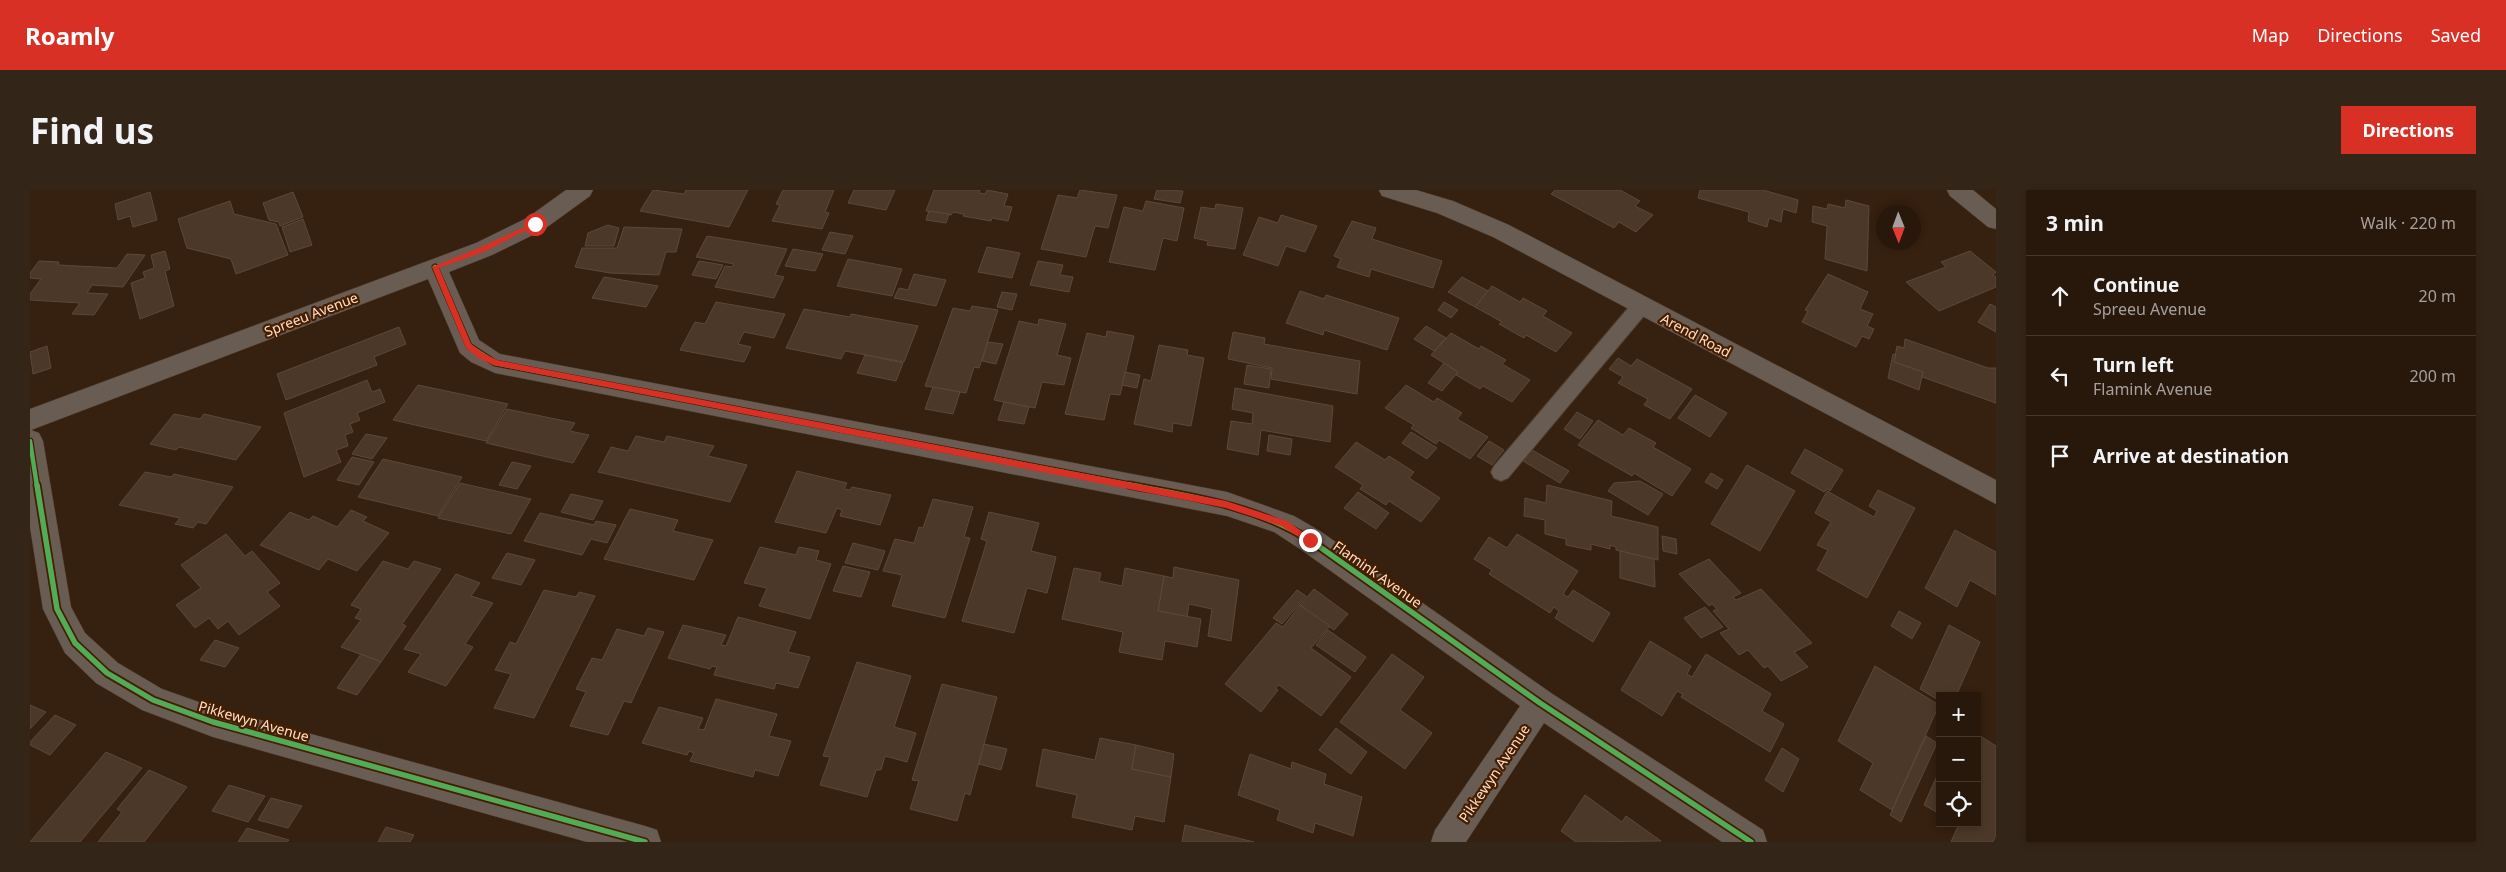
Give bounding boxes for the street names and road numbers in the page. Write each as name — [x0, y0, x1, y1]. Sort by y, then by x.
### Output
street label: Spreeu Avenue — [261, 287, 361, 341]
street label: Arend Road — [1658, 309, 1734, 361]
street label: Flamink Avenue — [1330, 536, 1426, 612]
street label: Pikkewyn Avenue — [196, 696, 312, 746]
street label: Pikkewyn Avenue — [1454, 720, 1534, 826]

